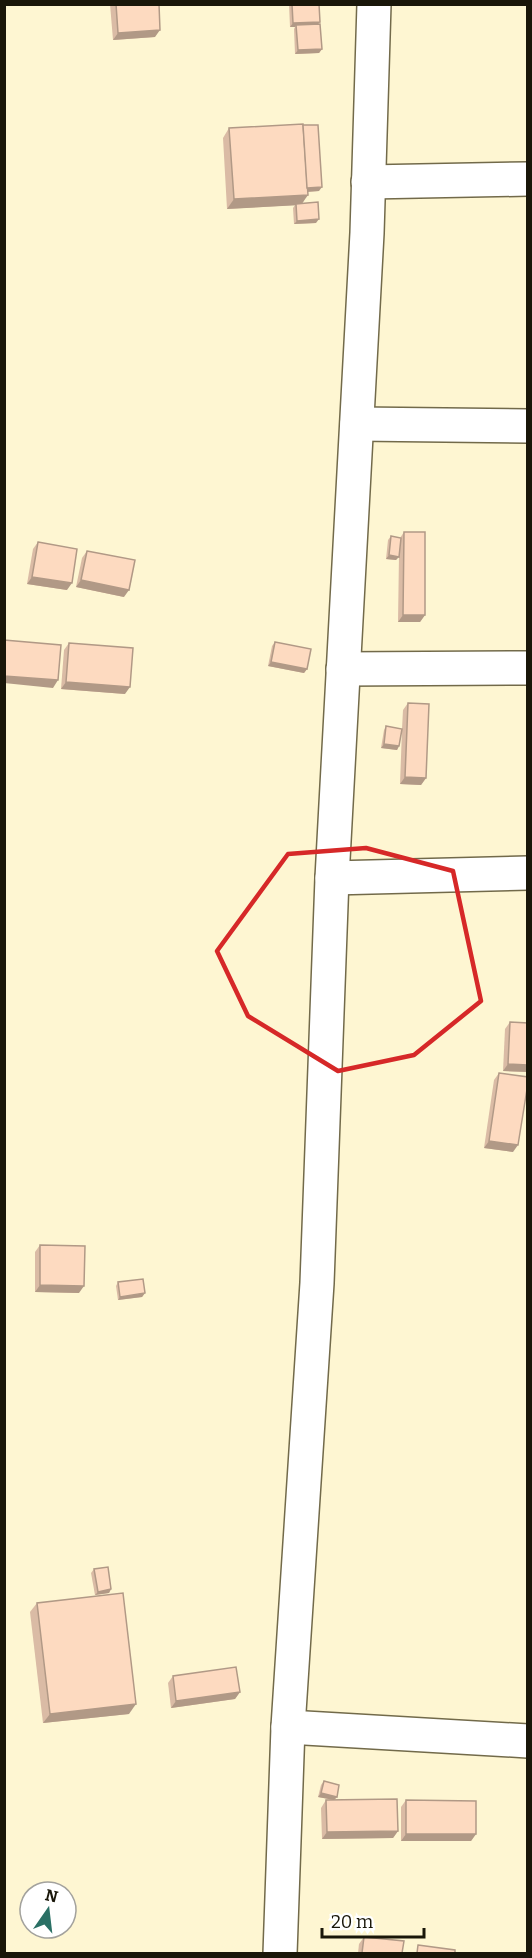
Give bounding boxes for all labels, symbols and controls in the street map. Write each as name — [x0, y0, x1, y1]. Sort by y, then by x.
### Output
north arrow — [18, 1880, 78, 1940]
text: N — [43, 1885, 60, 1907]
scale bar — [322, 1901, 424, 1939]
text: 20 m — [331, 1911, 373, 1933]

